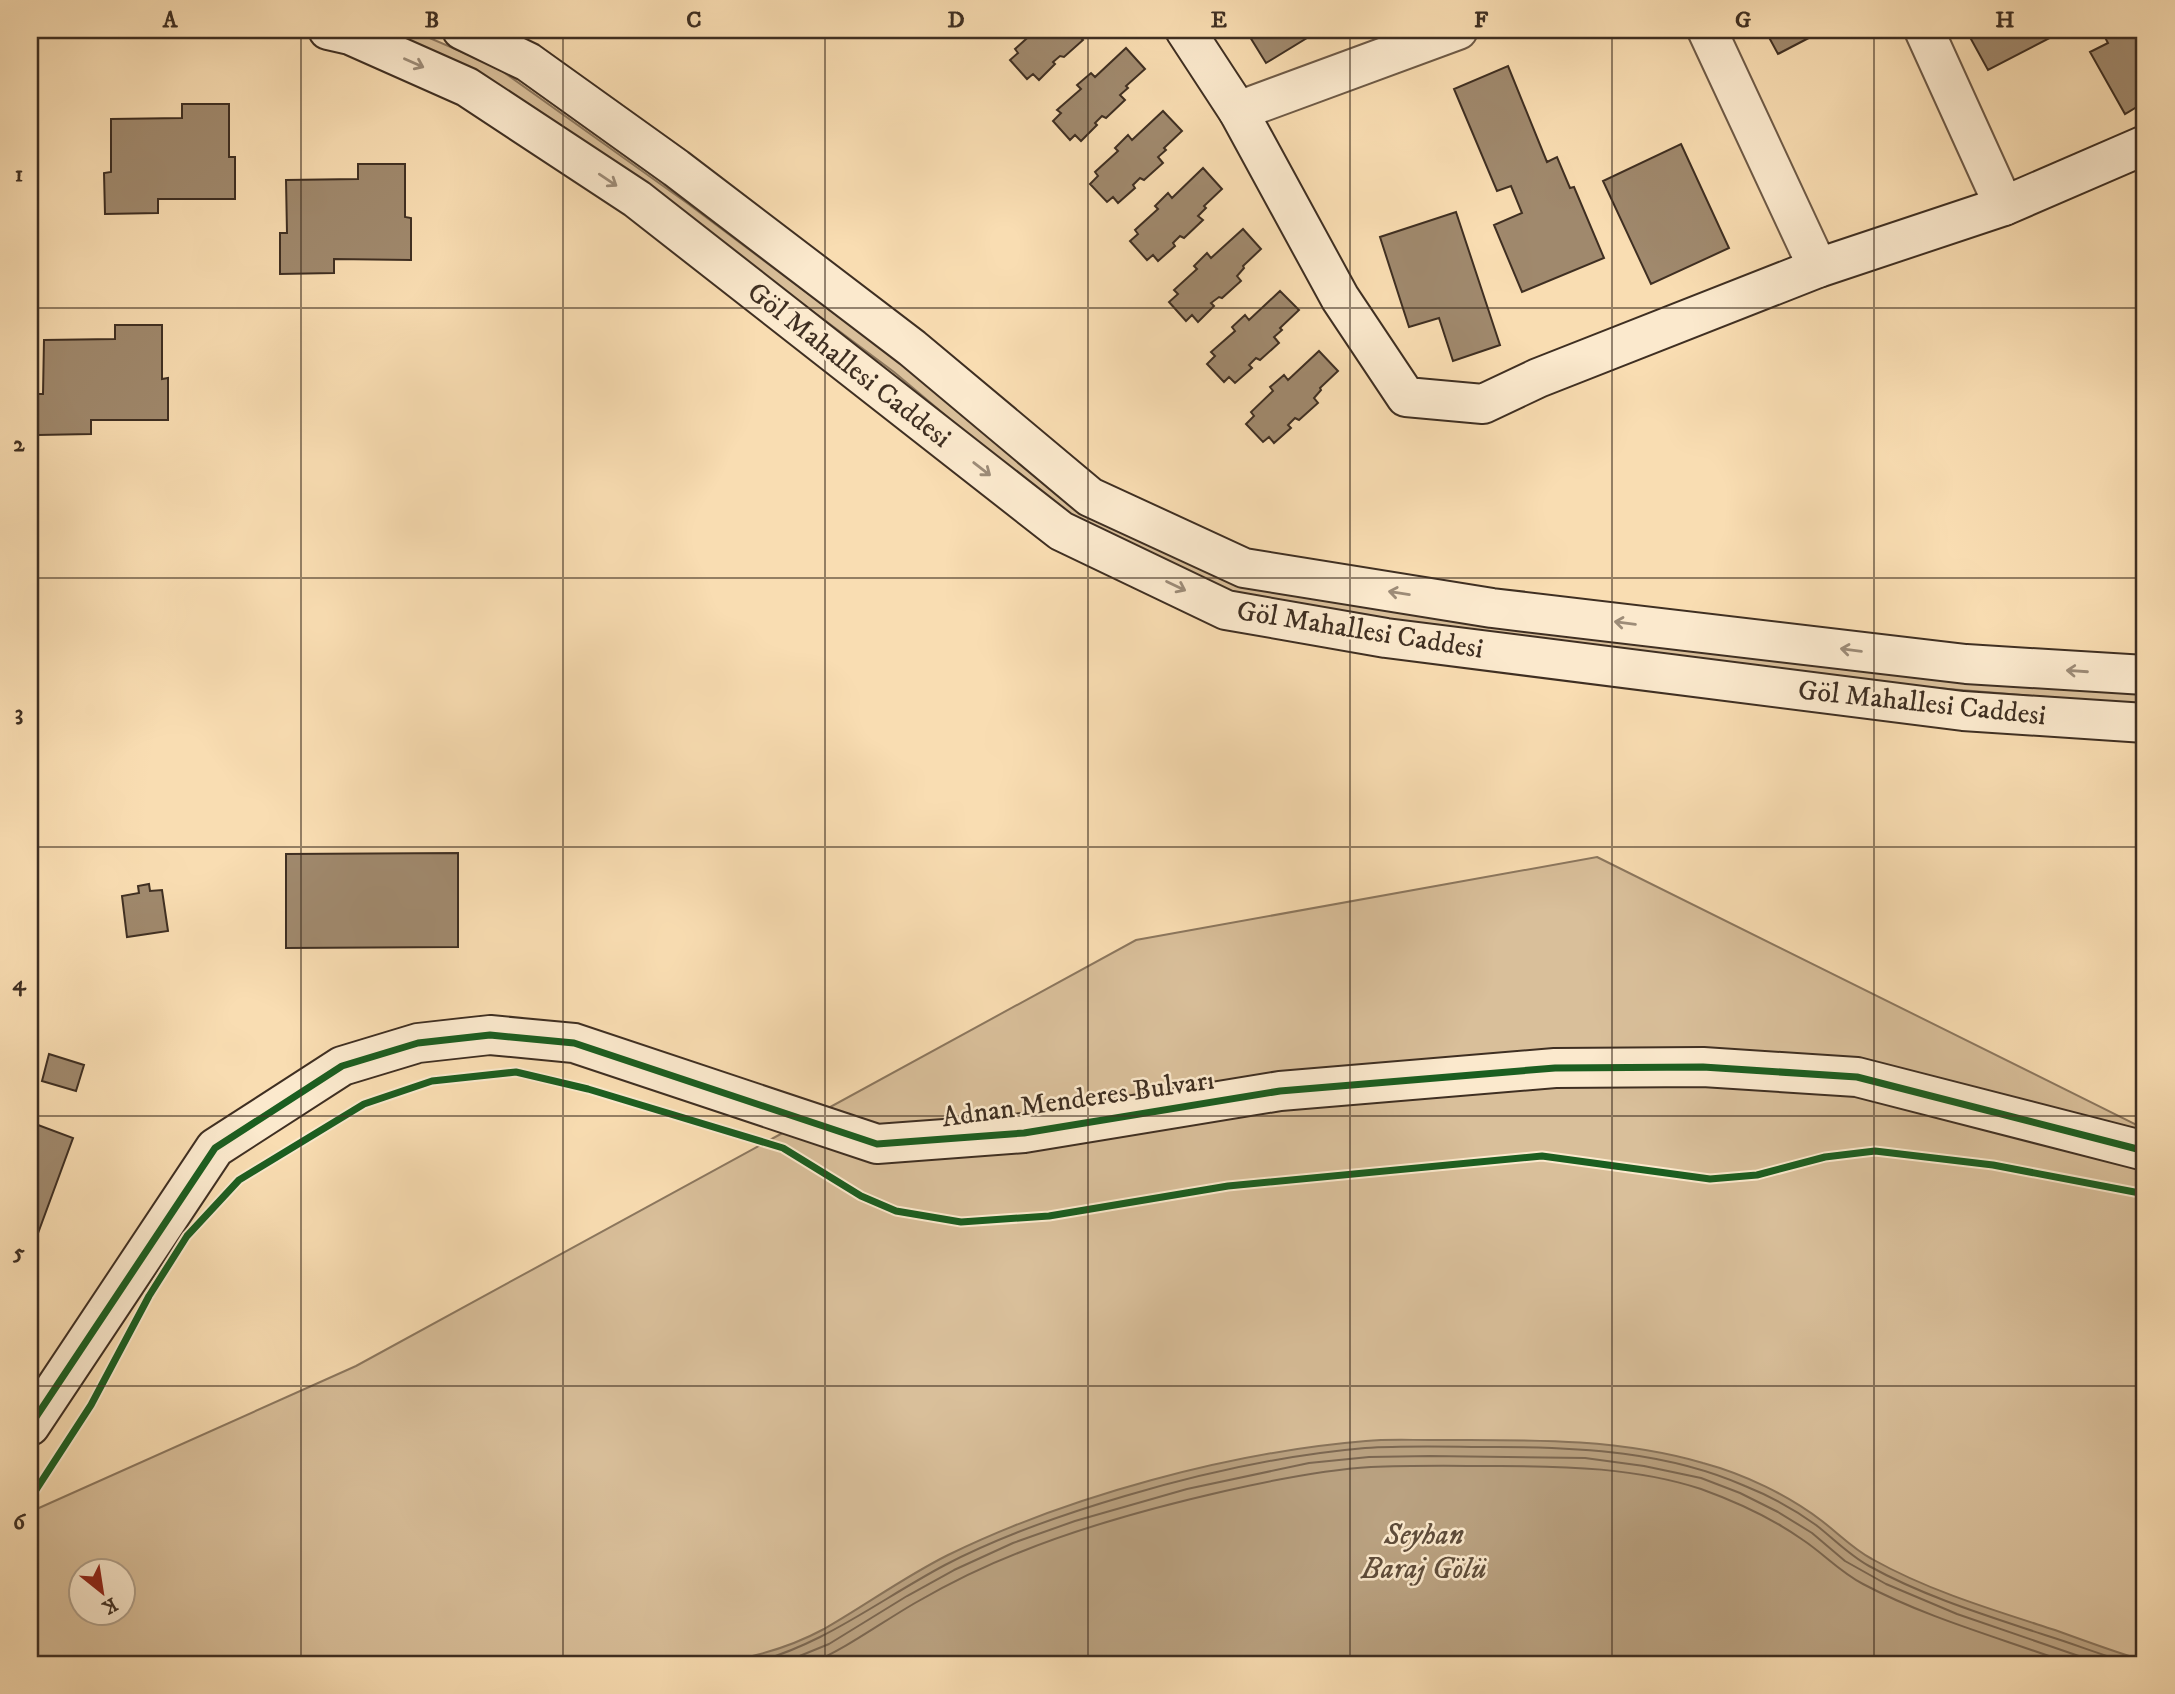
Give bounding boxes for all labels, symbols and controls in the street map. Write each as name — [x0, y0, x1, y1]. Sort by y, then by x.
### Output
text: A — [162, 6, 179, 35]
text: B — [425, 6, 439, 35]
text: C — [686, 6, 702, 35]
text: D — [947, 6, 965, 35]
text: E — [1211, 6, 1227, 35]
text: F — [1474, 6, 1489, 35]
text: G — [1735, 6, 1751, 35]
text: H — [1995, 6, 2015, 35]
one-way arrow — [403, 57, 424, 70]
text: 1 — [15, 160, 23, 189]
one-way arrow — [598, 173, 617, 188]
street label: Göl Mahallesi Caddesi — [740, 275, 958, 455]
text: 2 — [13, 430, 25, 459]
one-way arrow — [973, 461, 991, 476]
one-way arrow — [1165, 579, 1186, 593]
one-way arrow — [1388, 586, 1411, 599]
street label: Göl Mahallesi Caddesi — [1234, 593, 1486, 667]
one-way arrow — [1614, 617, 1637, 630]
one-way arrow — [1840, 644, 1862, 657]
one-way arrow — [2066, 664, 2089, 677]
street label: Göl Mahallesi Caddesi — [1796, 673, 2048, 733]
text: 3 — [15, 699, 23, 728]
text: 4 — [12, 969, 27, 998]
street label: Adnan Menderes Bulvarı — [940, 1063, 1216, 1135]
text: 5 — [12, 1238, 25, 1267]
text: 6 — [13, 1508, 27, 1537]
water label: Seyhan Baraj Gölü — [1360, 1517, 1487, 1588]
north arrow — [66, 1558, 136, 1628]
text: K — [98, 1592, 121, 1619]

